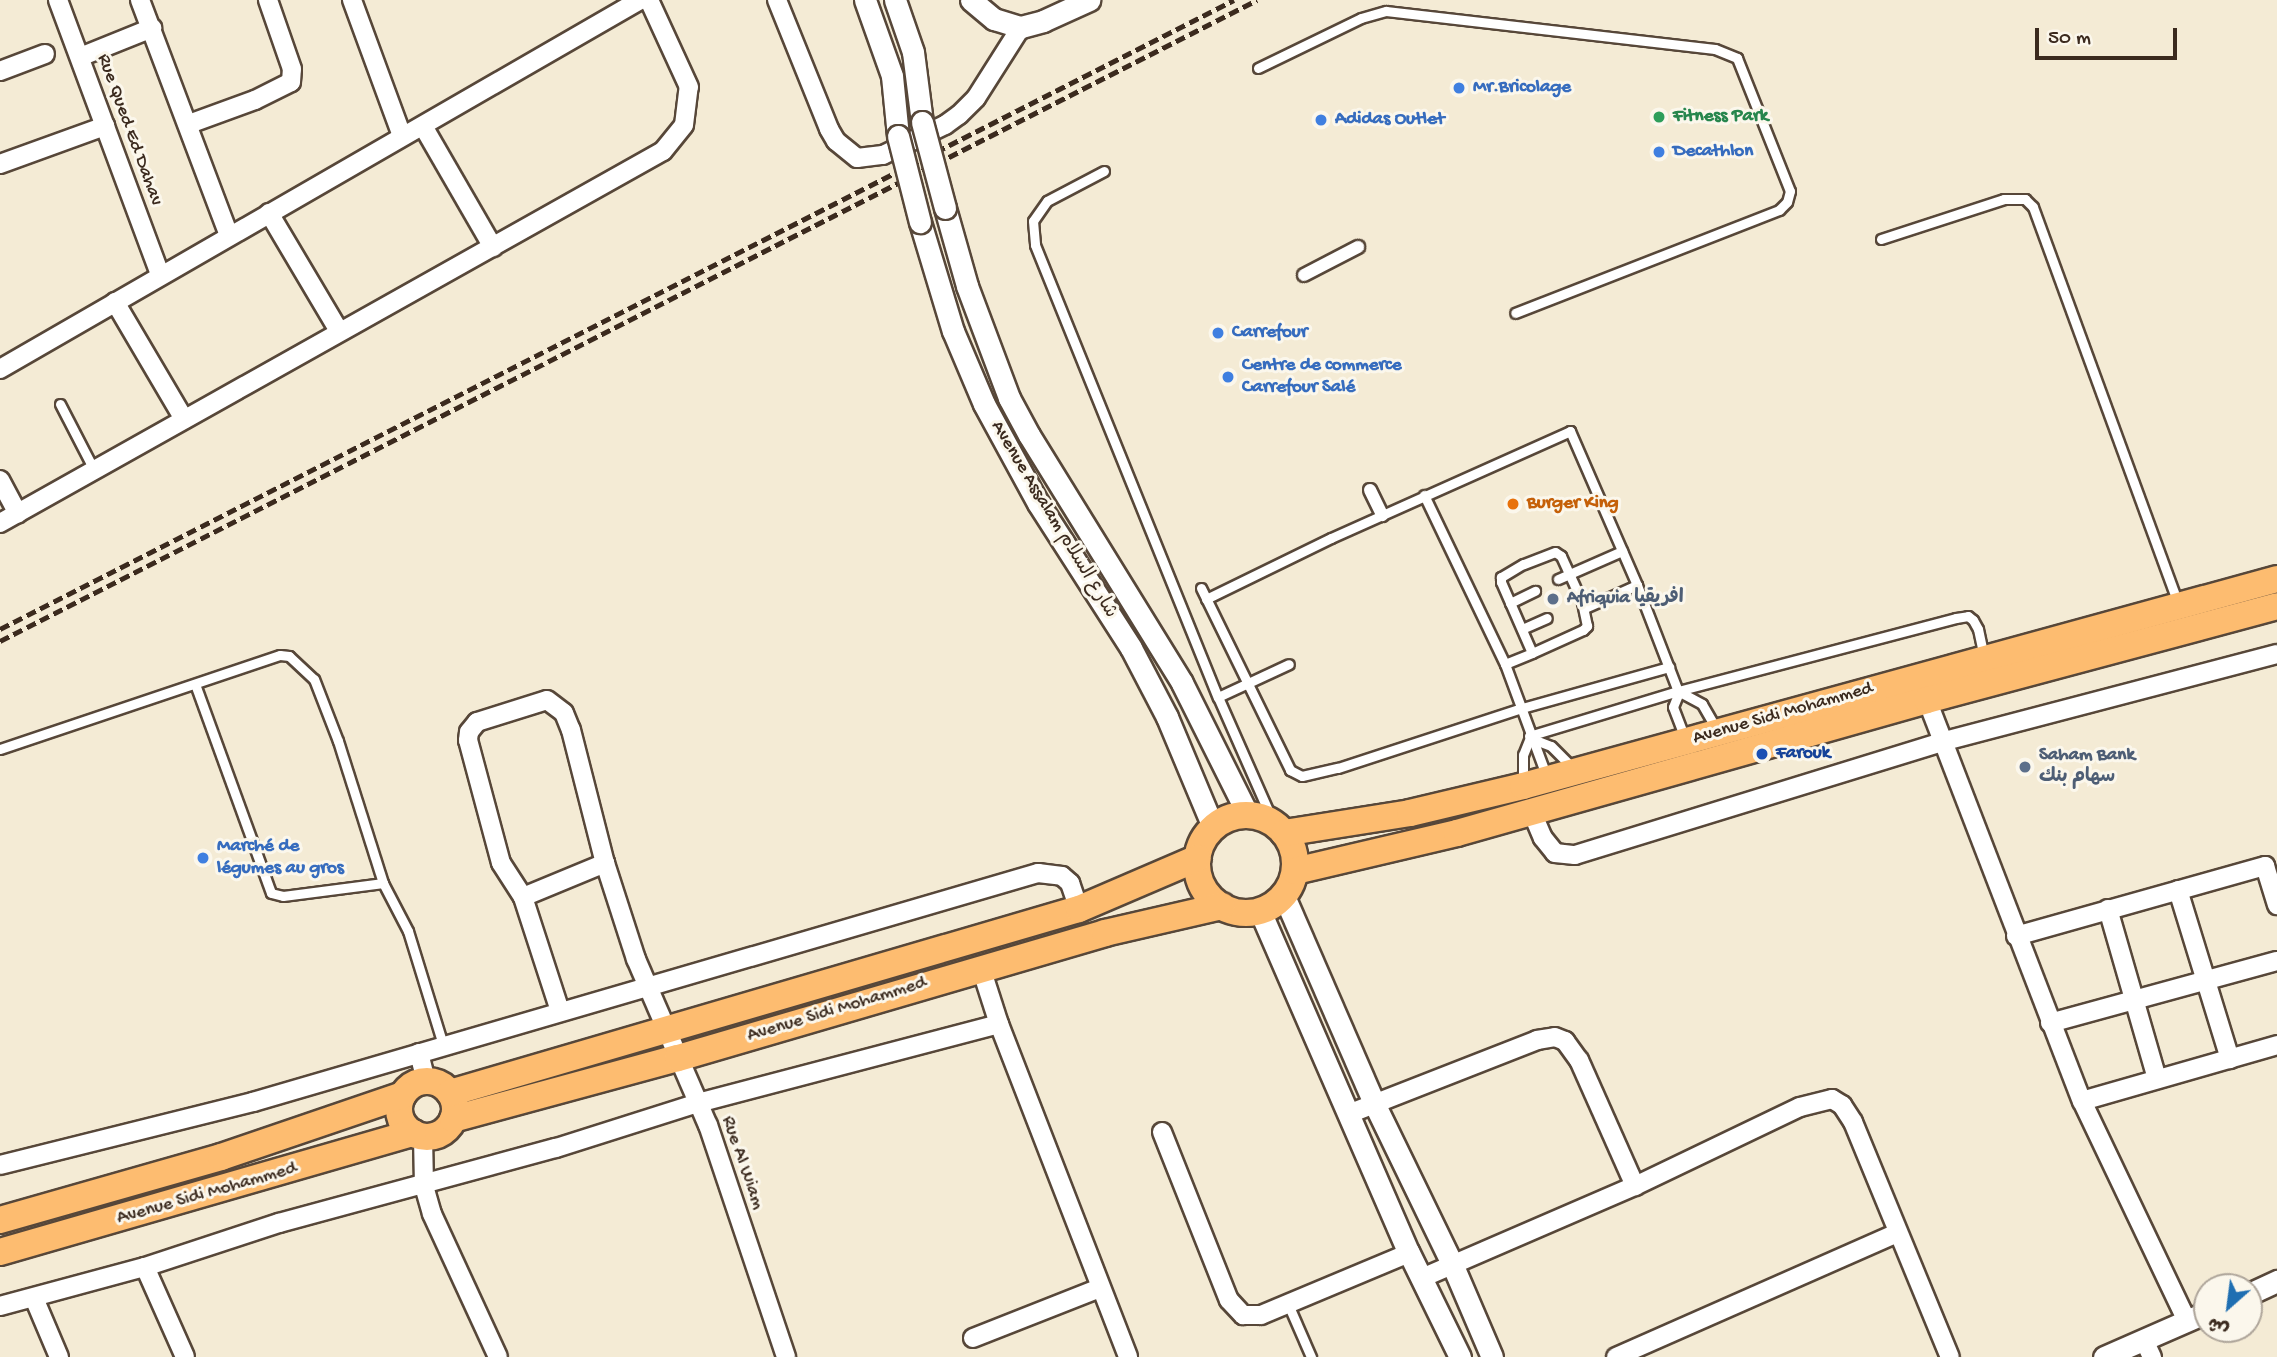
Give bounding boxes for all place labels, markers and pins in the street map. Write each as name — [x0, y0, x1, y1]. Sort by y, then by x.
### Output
place label: Mr.Bricolage — [1473, 77, 1571, 99]
marker: Mr.Bricolage — [1451, 80, 1467, 96]
place label: Fitness Park — [1673, 106, 1768, 128]
place label: Adidas Outlet — [1335, 109, 1444, 131]
marker: Fitness Park — [1651, 109, 1667, 125]
marker: Adidas Outlet — [1313, 112, 1329, 128]
place label: Decathlon — [1673, 141, 1753, 163]
marker: Decathlon — [1651, 144, 1667, 160]
place label: Carrefour — [1232, 322, 1307, 344]
marker: Carrefour — [1210, 325, 1226, 341]
place label: Centre de commerce Carrefour Salé — [1242, 355, 1401, 399]
marker: Centre de commerce Carrefour Salé — [1220, 369, 1236, 385]
place label: Burger King — [1527, 493, 1619, 515]
marker: Burger King — [1505, 496, 1521, 512]
place label: Afriquia افريقيا — [1567, 588, 1684, 610]
marker: Afriquia افريقيا — [1545, 591, 1561, 607]
place label: Farouk — [1776, 743, 1830, 765]
place label: Saham Bank سهام بنك — [2039, 745, 2135, 789]
marker: Farouk — [1754, 746, 1770, 762]
marker: Saham Bank سهام بنك — [2017, 759, 2033, 775]
place label: Marché de légumes au gros — [217, 836, 344, 880]
marker: Marché de légumes au gros — [195, 850, 211, 866]

